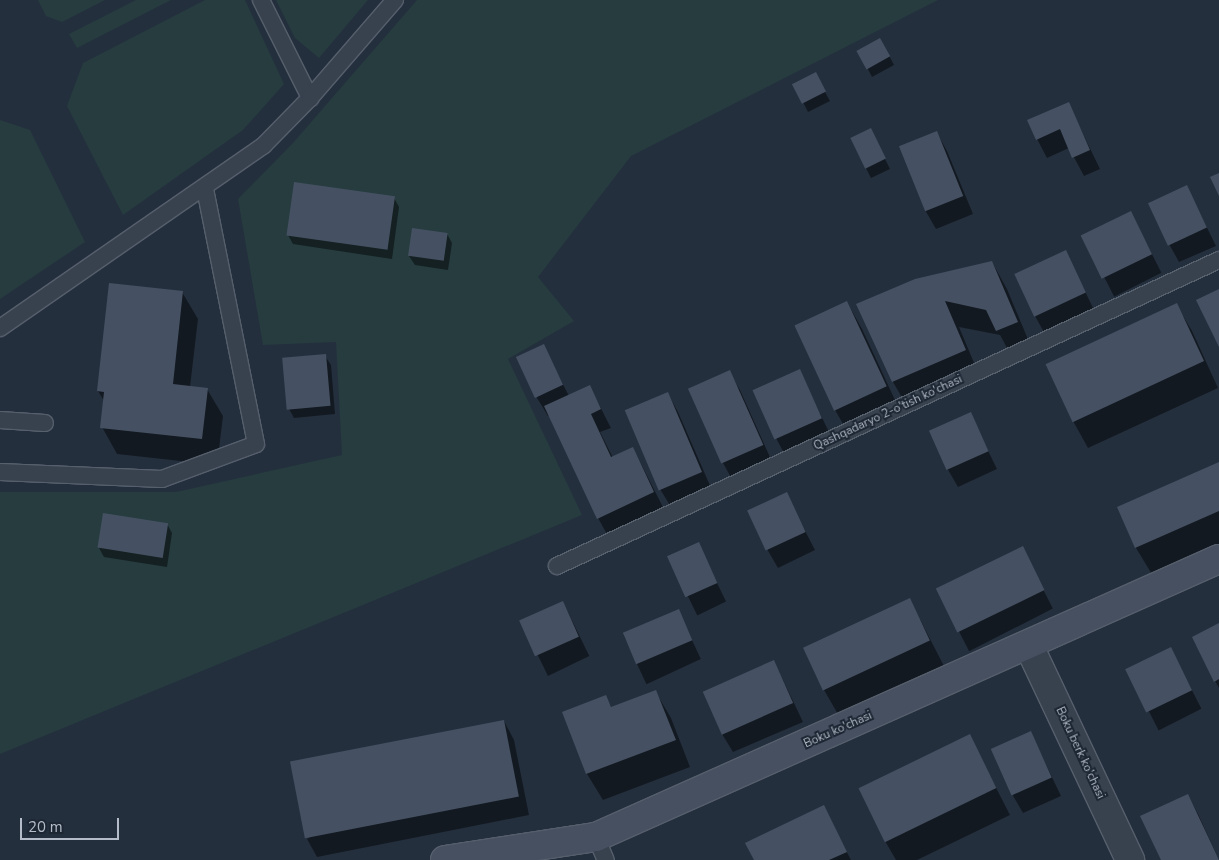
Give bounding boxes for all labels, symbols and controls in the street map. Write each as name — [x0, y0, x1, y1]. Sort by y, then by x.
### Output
street label: Qashqadaryo 2-o'tish ko'chasi — [811, 372, 965, 454]
street label: Boku berk ko'chasi — [1052, 705, 1108, 801]
street label: Boku ko'chasi — [802, 709, 874, 751]
scale bar — [22, 808, 121, 840]
text: 20 m — [28, 817, 63, 837]

